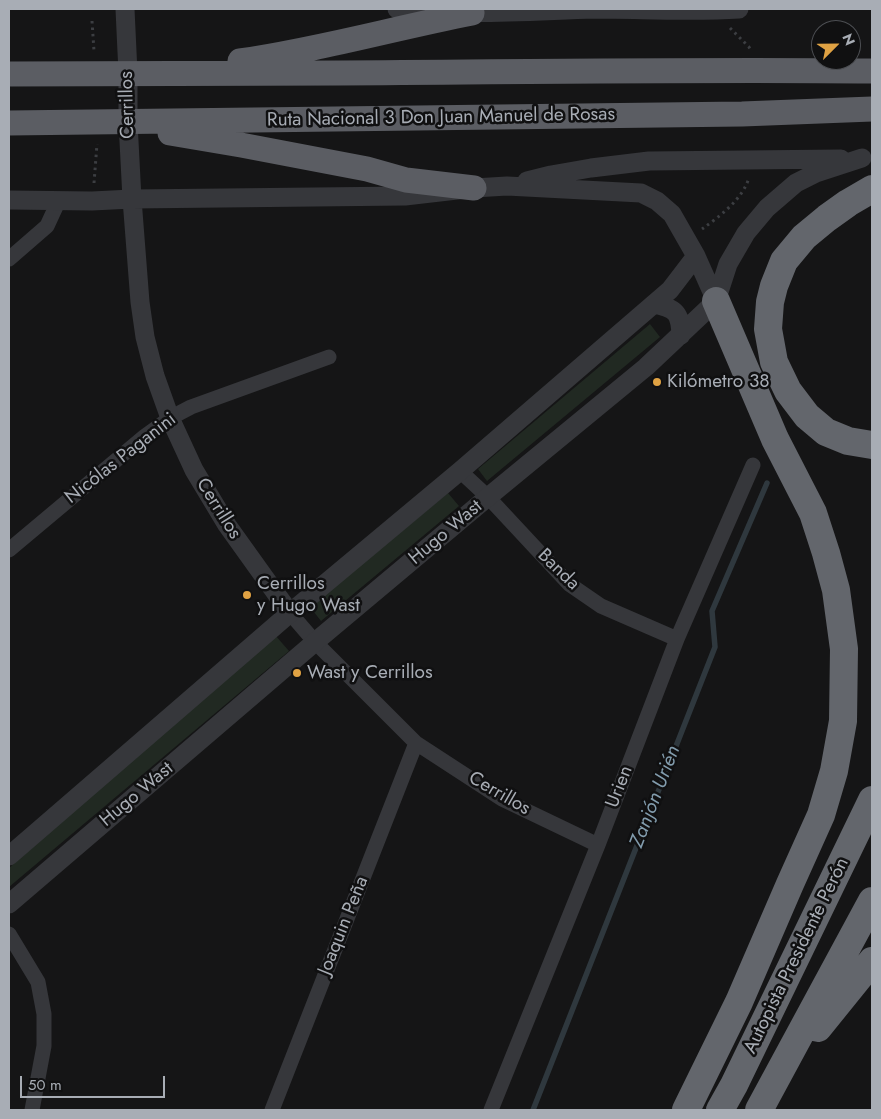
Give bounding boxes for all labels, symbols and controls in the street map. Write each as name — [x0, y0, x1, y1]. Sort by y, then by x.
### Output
north arrow — [811, 20, 861, 70]
text: N — [838, 31, 860, 49]
street label: Cerrillos — [116, 71, 140, 139]
street label: Ruta Nacional 3 Don Juan Manuel de Rosas — [267, 104, 615, 132]
place label: Kilómetro 38 — [667, 371, 770, 393]
marker: Kilómetro 38 — [651, 376, 663, 388]
street label: Nicólas Paganini — [61, 409, 181, 509]
street label: Cerrillos — [190, 474, 246, 544]
street label: Hugo Wast — [405, 496, 487, 570]
street label: Banda — [532, 545, 584, 595]
place label: Cerrillos y Hugo Wast — [257, 573, 360, 617]
marker: Cerrillos y Hugo Wast — [241, 589, 253, 601]
place label: Wast y Cerrillos — [307, 662, 433, 684]
marker: Wast y Cerrillos — [291, 667, 303, 679]
water label: Zanjón Urién — [626, 743, 686, 851]
street label: Hugo Wast — [96, 758, 178, 832]
street label: Urien — [602, 763, 638, 811]
street label: Cerrillos — [464, 767, 534, 821]
street label: Autopista Presidente Perón — [740, 854, 854, 1058]
street label: Joaquin Peña — [314, 873, 374, 979]
scale bar — [22, 1066, 168, 1098]
text: 50 m — [28, 1074, 62, 1096]

